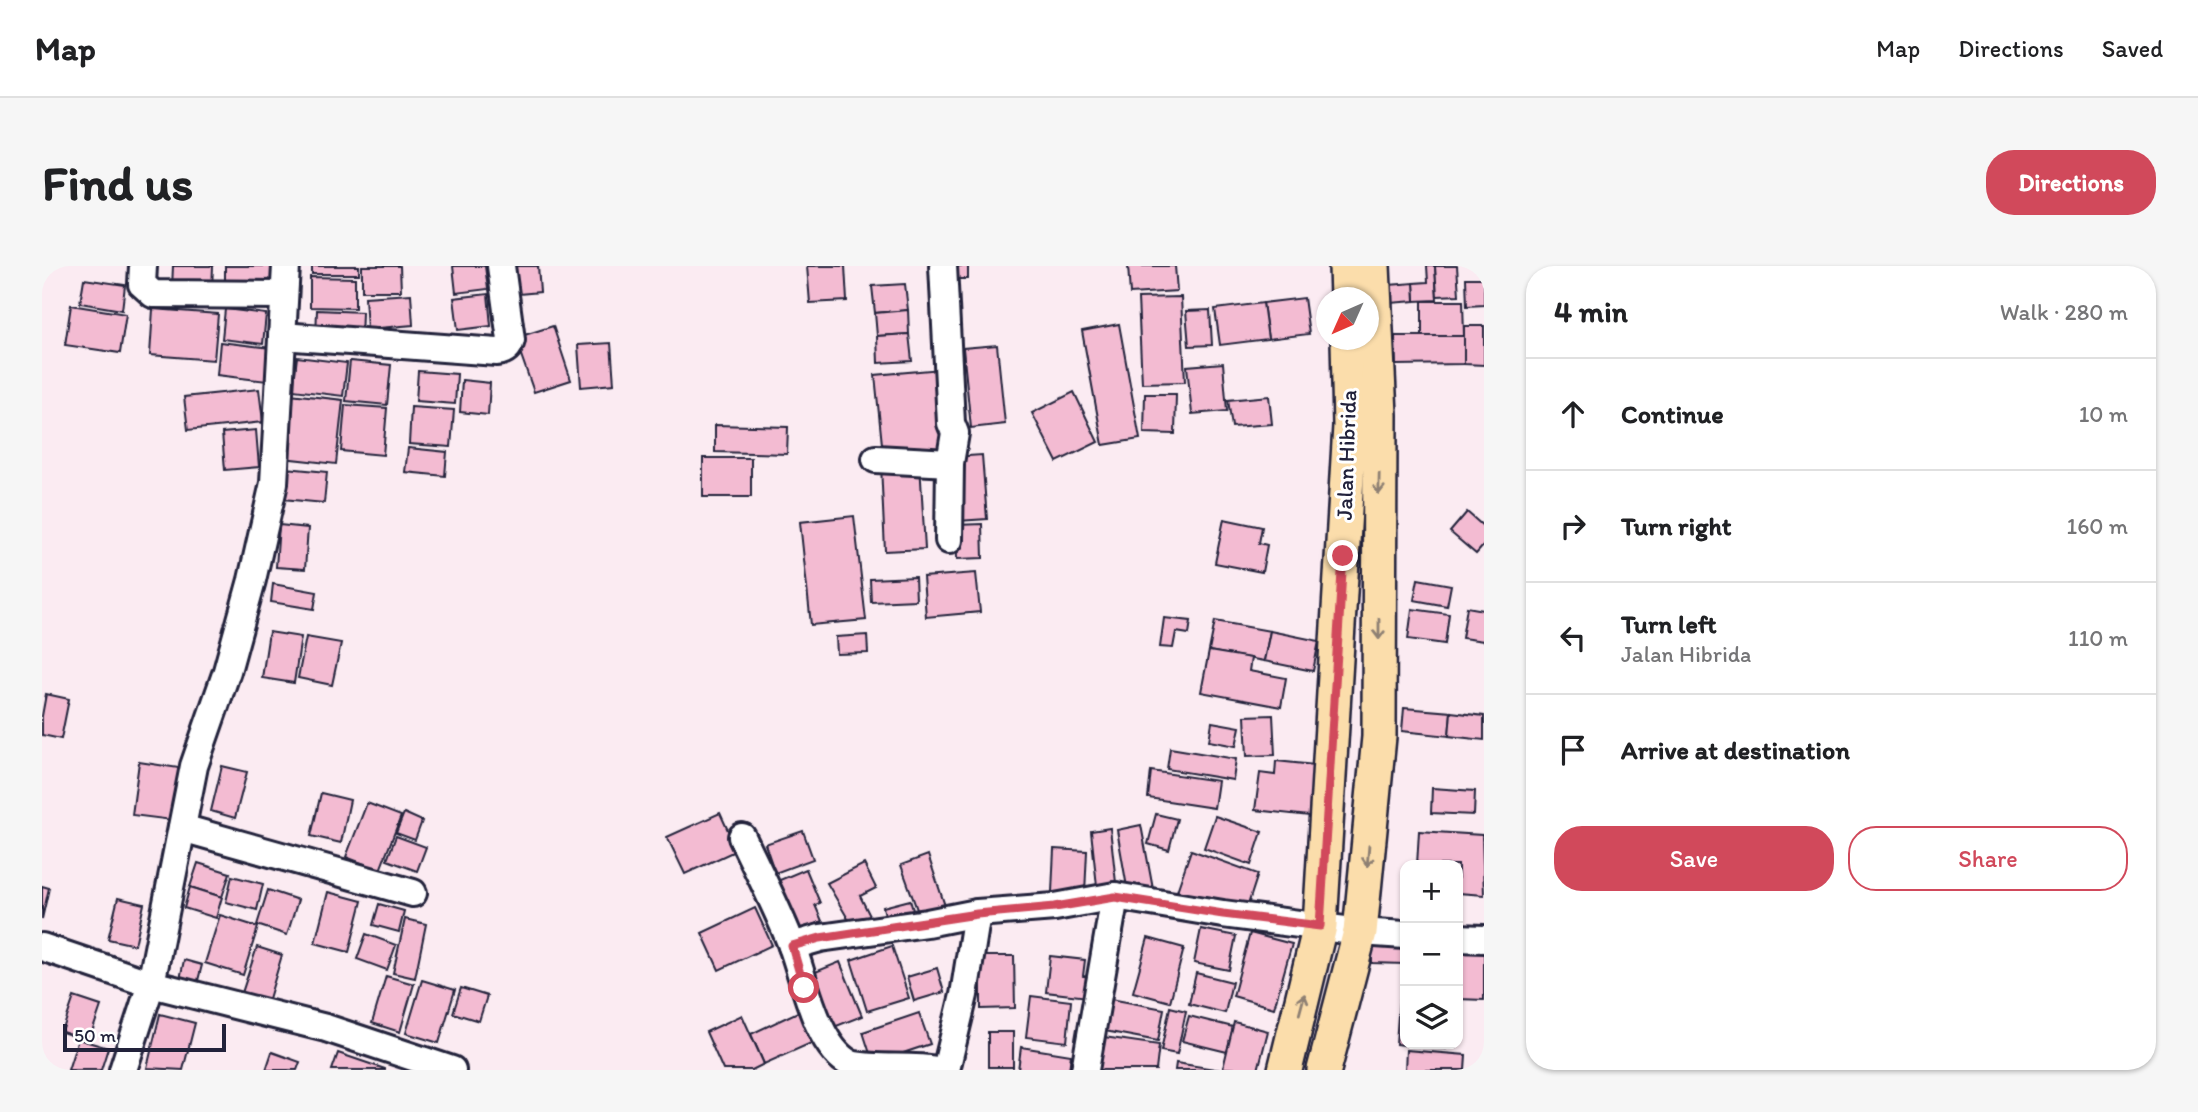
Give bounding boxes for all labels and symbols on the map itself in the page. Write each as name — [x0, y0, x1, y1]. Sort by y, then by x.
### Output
north arrow — [1316, 287, 1379, 350]
street label: Jalan Hibrida — [1330, 389, 1362, 521]
one-way arrow — [1372, 472, 1386, 495]
route end — [1327, 540, 1358, 571]
one-way arrow — [1372, 617, 1385, 640]
one-way arrow — [1361, 844, 1374, 867]
route start — [788, 972, 819, 1003]
one-way arrow — [1296, 993, 1309, 1016]
scale bar — [63, 1021, 226, 1053]

